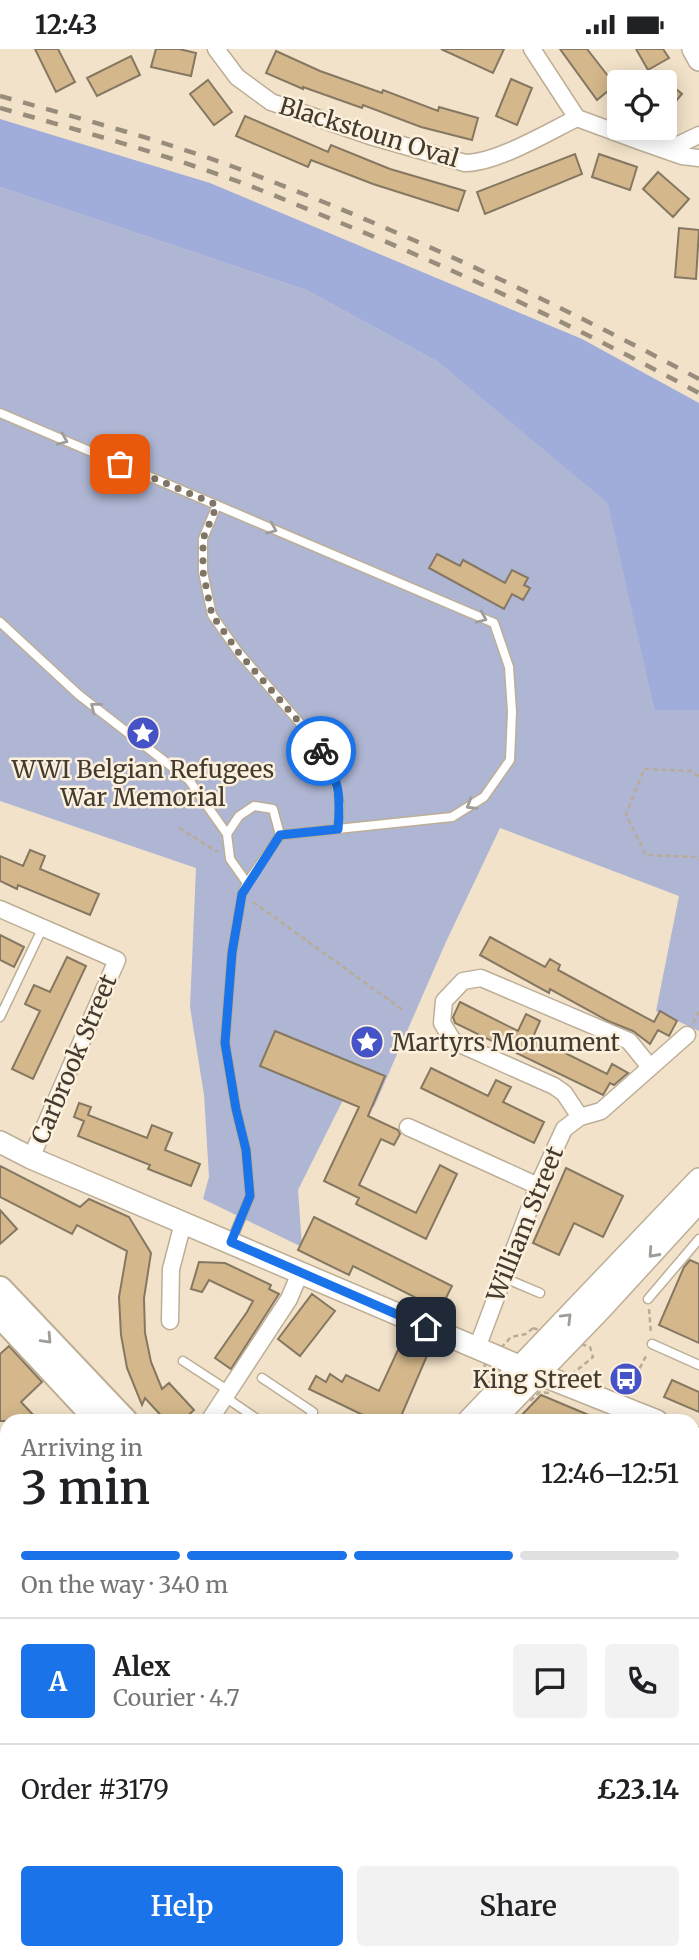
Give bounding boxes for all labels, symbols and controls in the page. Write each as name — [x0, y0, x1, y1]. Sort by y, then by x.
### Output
text: 12:43 — [35, 8, 97, 41]
map controls — [607, 70, 677, 140]
button: locate — [607, 70, 677, 140]
street label: Blackstoun Oval — [275, 90, 463, 174]
one-way arrow — [56, 432, 68, 446]
pin — [90, 434, 150, 494]
icon: bag — [101, 445, 139, 483]
one-way arrow — [265, 521, 277, 535]
one-way arrow — [474, 610, 487, 624]
one-way arrow — [90, 702, 102, 715]
place icon: WWI Belgian Refugees War Memorial — [124, 714, 162, 752]
courier — [286, 716, 356, 786]
icon: bike — [302, 732, 340, 770]
place label: WWI Belgian Refugees War Memorial — [11, 754, 274, 813]
one-way arrow — [465, 797, 478, 810]
street label: Carbrook Street — [24, 969, 124, 1149]
place icon: Martyrs Monument — [348, 1023, 386, 1061]
place label: Martyrs Monument — [392, 1027, 621, 1058]
street label: William Street — [479, 1141, 571, 1307]
one-way arrow — [649, 1245, 661, 1258]
pin — [396, 1297, 456, 1357]
icon: home — [407, 1308, 445, 1346]
one-way arrow — [558, 1313, 571, 1326]
one-way arrow — [38, 1331, 51, 1344]
bus stop icon: King Street — [607, 1360, 645, 1398]
place label: King Street — [472, 1364, 603, 1395]
text: Arriving in — [21, 1433, 143, 1462]
text: 12:46–12:51 — [541, 1457, 679, 1490]
text: 3 min — [21, 1459, 150, 1517]
text: On the way · 340 m — [21, 1570, 228, 1599]
button: chat — [513, 1644, 587, 1718]
button: phone — [605, 1644, 679, 1718]
text: Alex — [113, 1650, 170, 1683]
text: A — [49, 1665, 67, 1698]
text: Courier · 4.7 — [113, 1683, 240, 1712]
text: Order #3179 — [21, 1773, 169, 1806]
text: £23.14 — [596, 1773, 679, 1806]
button: Help — [21, 1866, 343, 1946]
button: Share — [357, 1866, 679, 1946]

